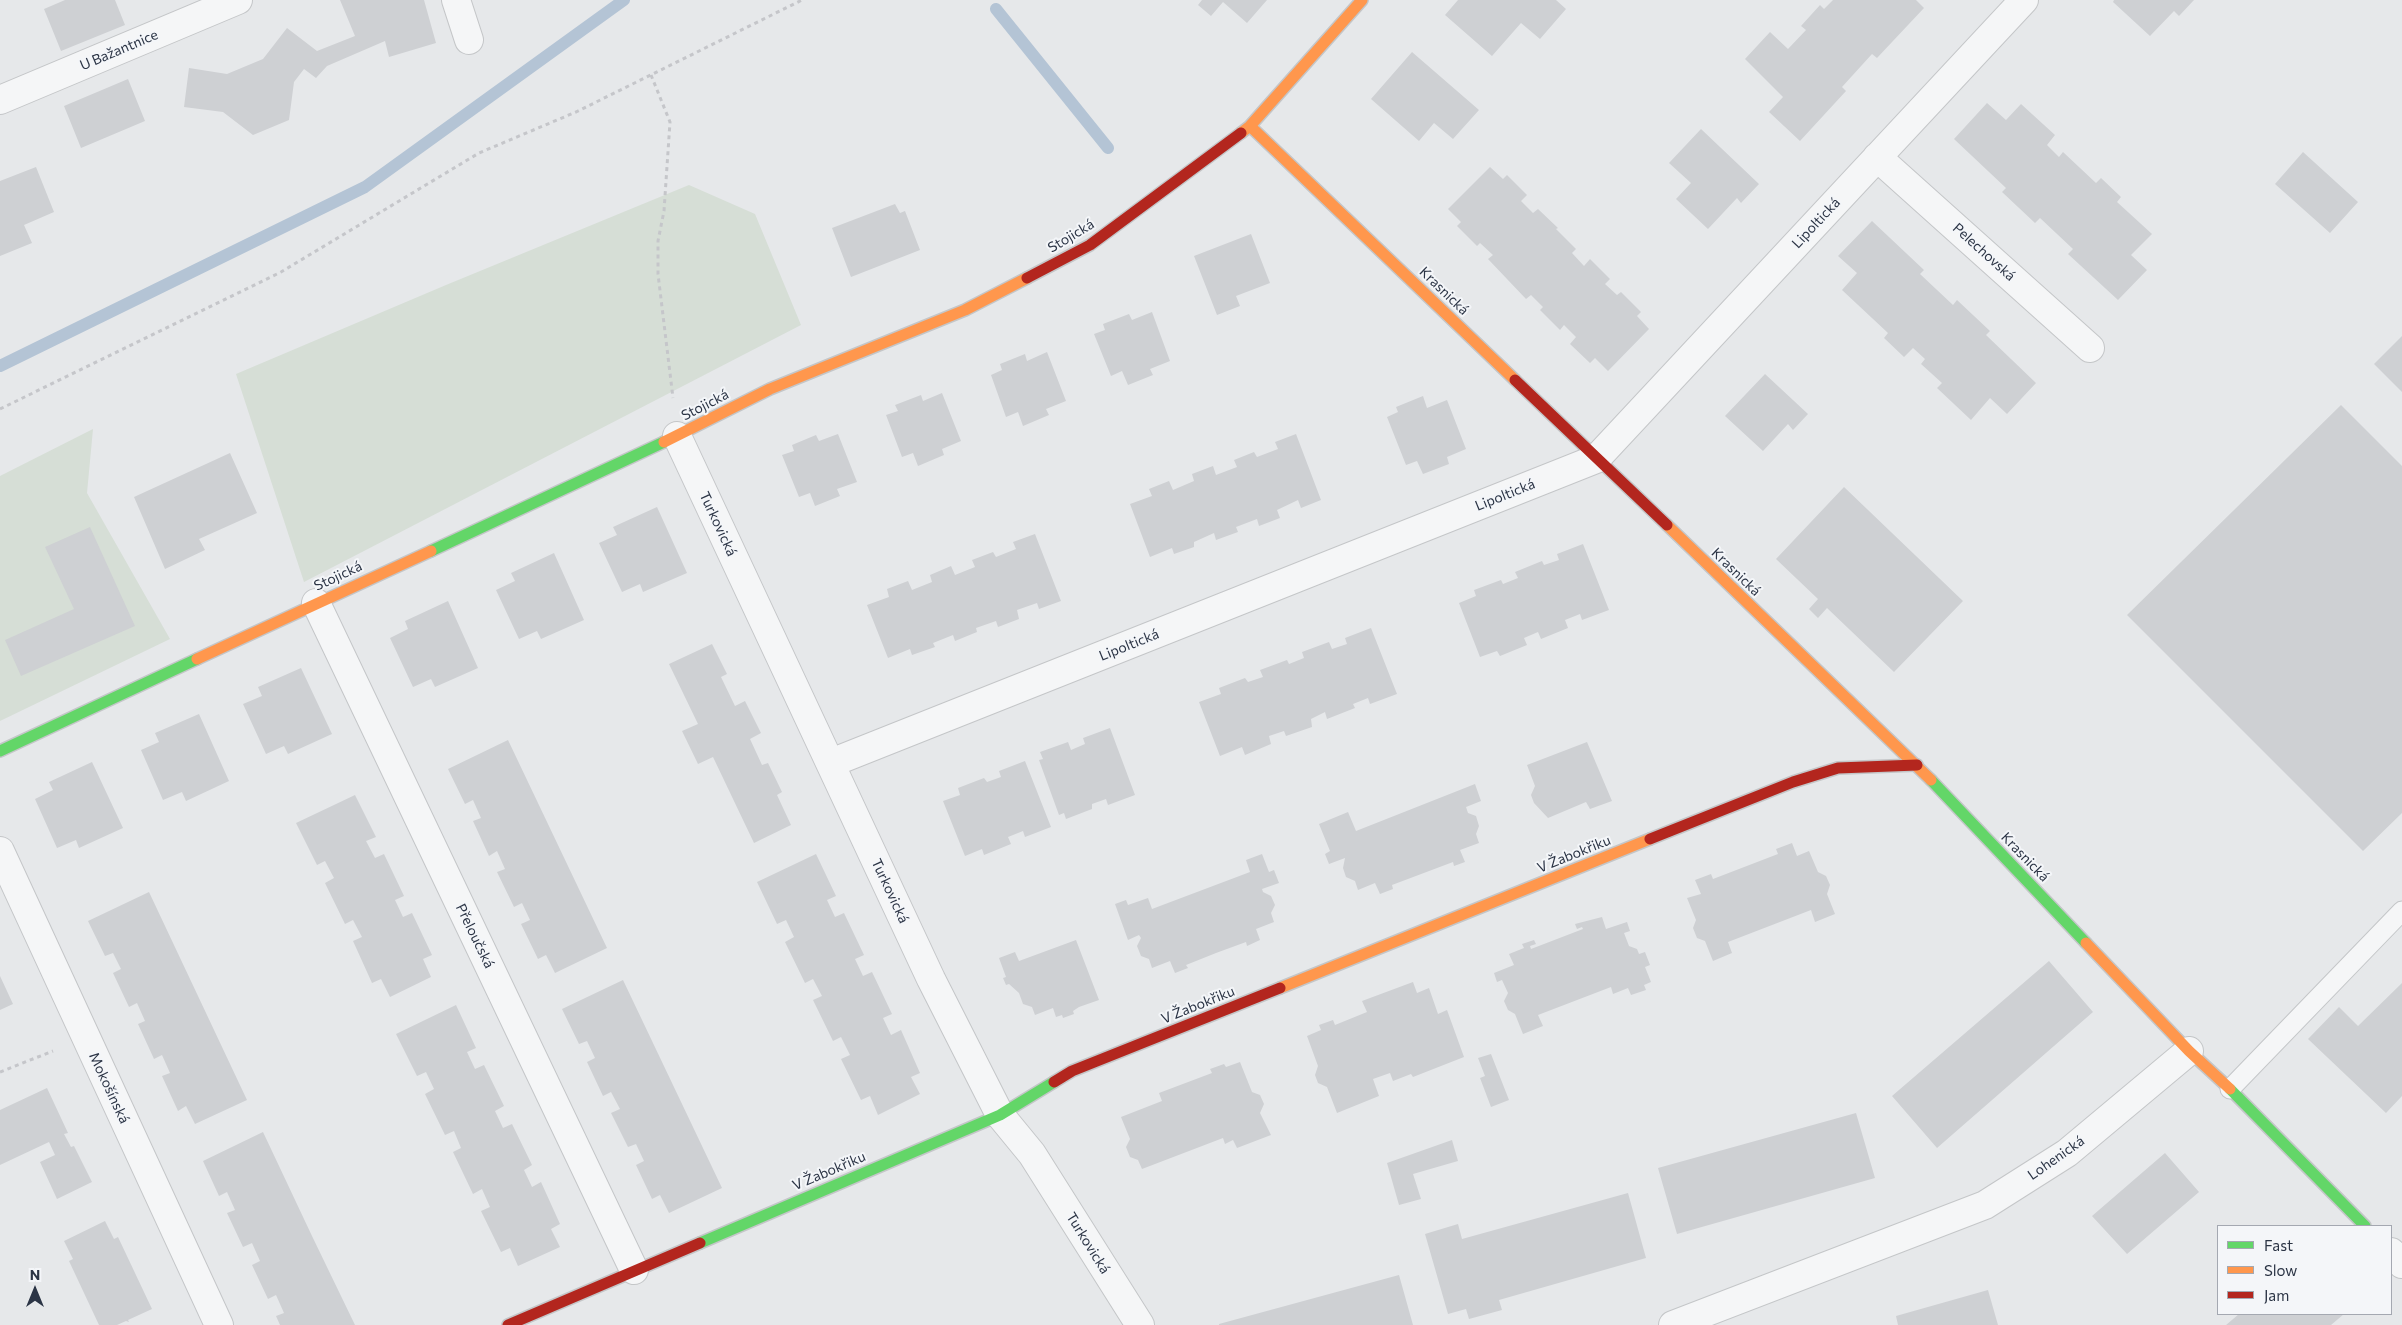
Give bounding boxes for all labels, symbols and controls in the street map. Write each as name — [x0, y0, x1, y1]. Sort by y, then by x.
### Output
street label: U Bažantnice — [77, 26, 161, 74]
street label: Lipoltická — [1788, 194, 1844, 252]
street label: Stojická — [1045, 216, 1097, 256]
street label: Pelechovská — [1949, 220, 2019, 284]
street label: Krasnická — [1416, 263, 1472, 319]
street label: Stojická — [678, 386, 732, 424]
street label: Lipoltická — [1473, 475, 1537, 515]
street label: Turkovická — [696, 489, 740, 559]
street label: Krasnická — [1708, 544, 1764, 600]
street label: Stojická — [311, 558, 365, 594]
street label: Lipoltická — [1097, 625, 1161, 665]
street label: Krasnická — [1997, 829, 2053, 885]
street label: V Žabokřiku — [1535, 832, 1613, 876]
street label: Turkovická — [868, 856, 912, 926]
street label: Přeloučská — [452, 901, 498, 971]
street label: V Žabokřiku — [1159, 983, 1237, 1027]
street label: Mokošínská — [85, 1050, 133, 1126]
street label: Lohenická — [2024, 1132, 2088, 1184]
street label: V Žabokřiku — [790, 1148, 868, 1194]
street label: Turkovická — [1063, 1209, 1113, 1277]
legend — [2217, 1225, 2392, 1315]
text: Fast — [2264, 1236, 2293, 1254]
text: Slow — [2264, 1261, 2297, 1279]
north arrow — [10, 1265, 60, 1315]
text: N — [30, 1266, 40, 1283]
text: Jam — [2264, 1286, 2289, 1304]

